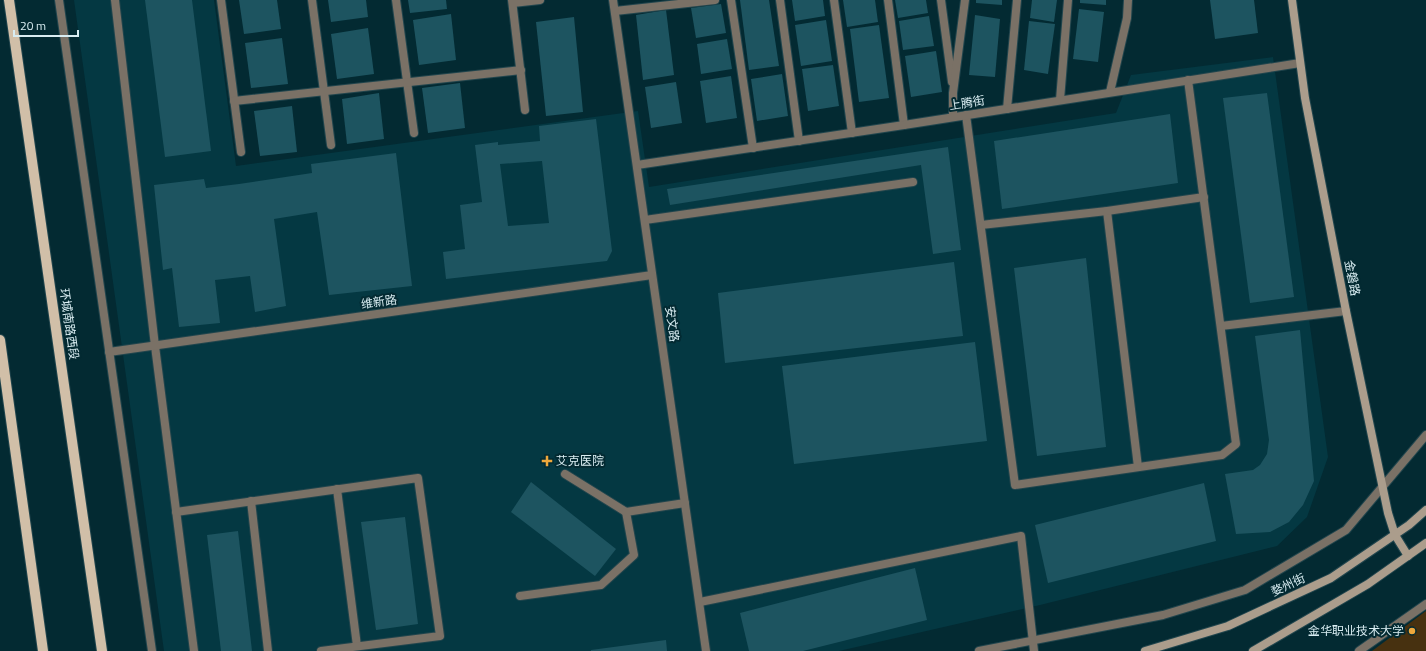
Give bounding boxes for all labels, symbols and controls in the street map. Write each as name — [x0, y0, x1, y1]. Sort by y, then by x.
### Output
scale bar — [14, 12, 78, 38]
text: 20 m — [20, 16, 46, 35]
street label: 上腾街 — [948, 90, 986, 115]
street label: 金磐路 — [1340, 258, 1365, 297]
street label: 环城南路西段 — [55, 287, 84, 361]
street label: 维新路 — [360, 290, 398, 313]
street label: 安文路 — [661, 305, 684, 343]
place label: 艾克医院 — [556, 451, 604, 470]
marker: 艾克医院 — [541, 455, 553, 467]
street label: 婺州街 — [1267, 568, 1308, 601]
place label: 金华职业技术大学 — [1308, 621, 1404, 640]
marker: 金华职业技术大学 — [1407, 626, 1417, 636]

